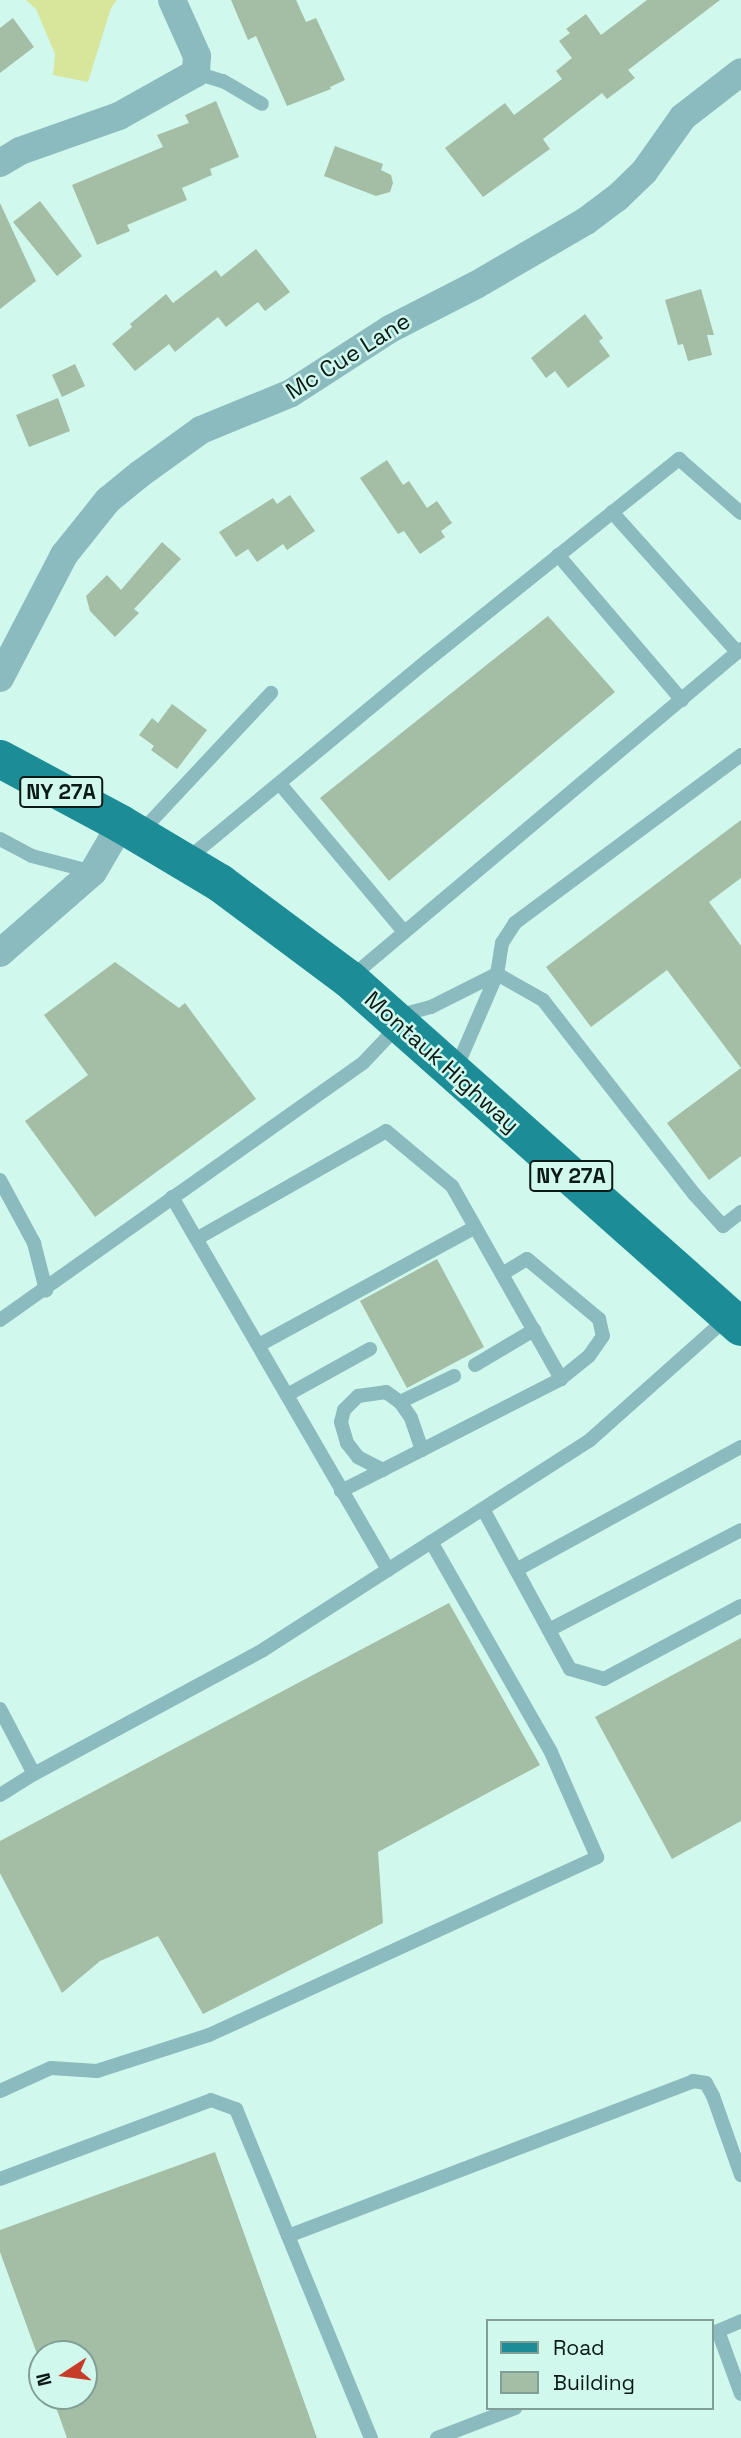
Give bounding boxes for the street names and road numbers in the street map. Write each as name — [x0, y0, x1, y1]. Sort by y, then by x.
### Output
street label: Mc Cue Lane — [281, 307, 415, 405]
road number: NY 27A — [19, 774, 103, 810]
street label: Montauk Highway — [359, 985, 525, 1139]
road number: NY 27A — [529, 1158, 613, 1194]

